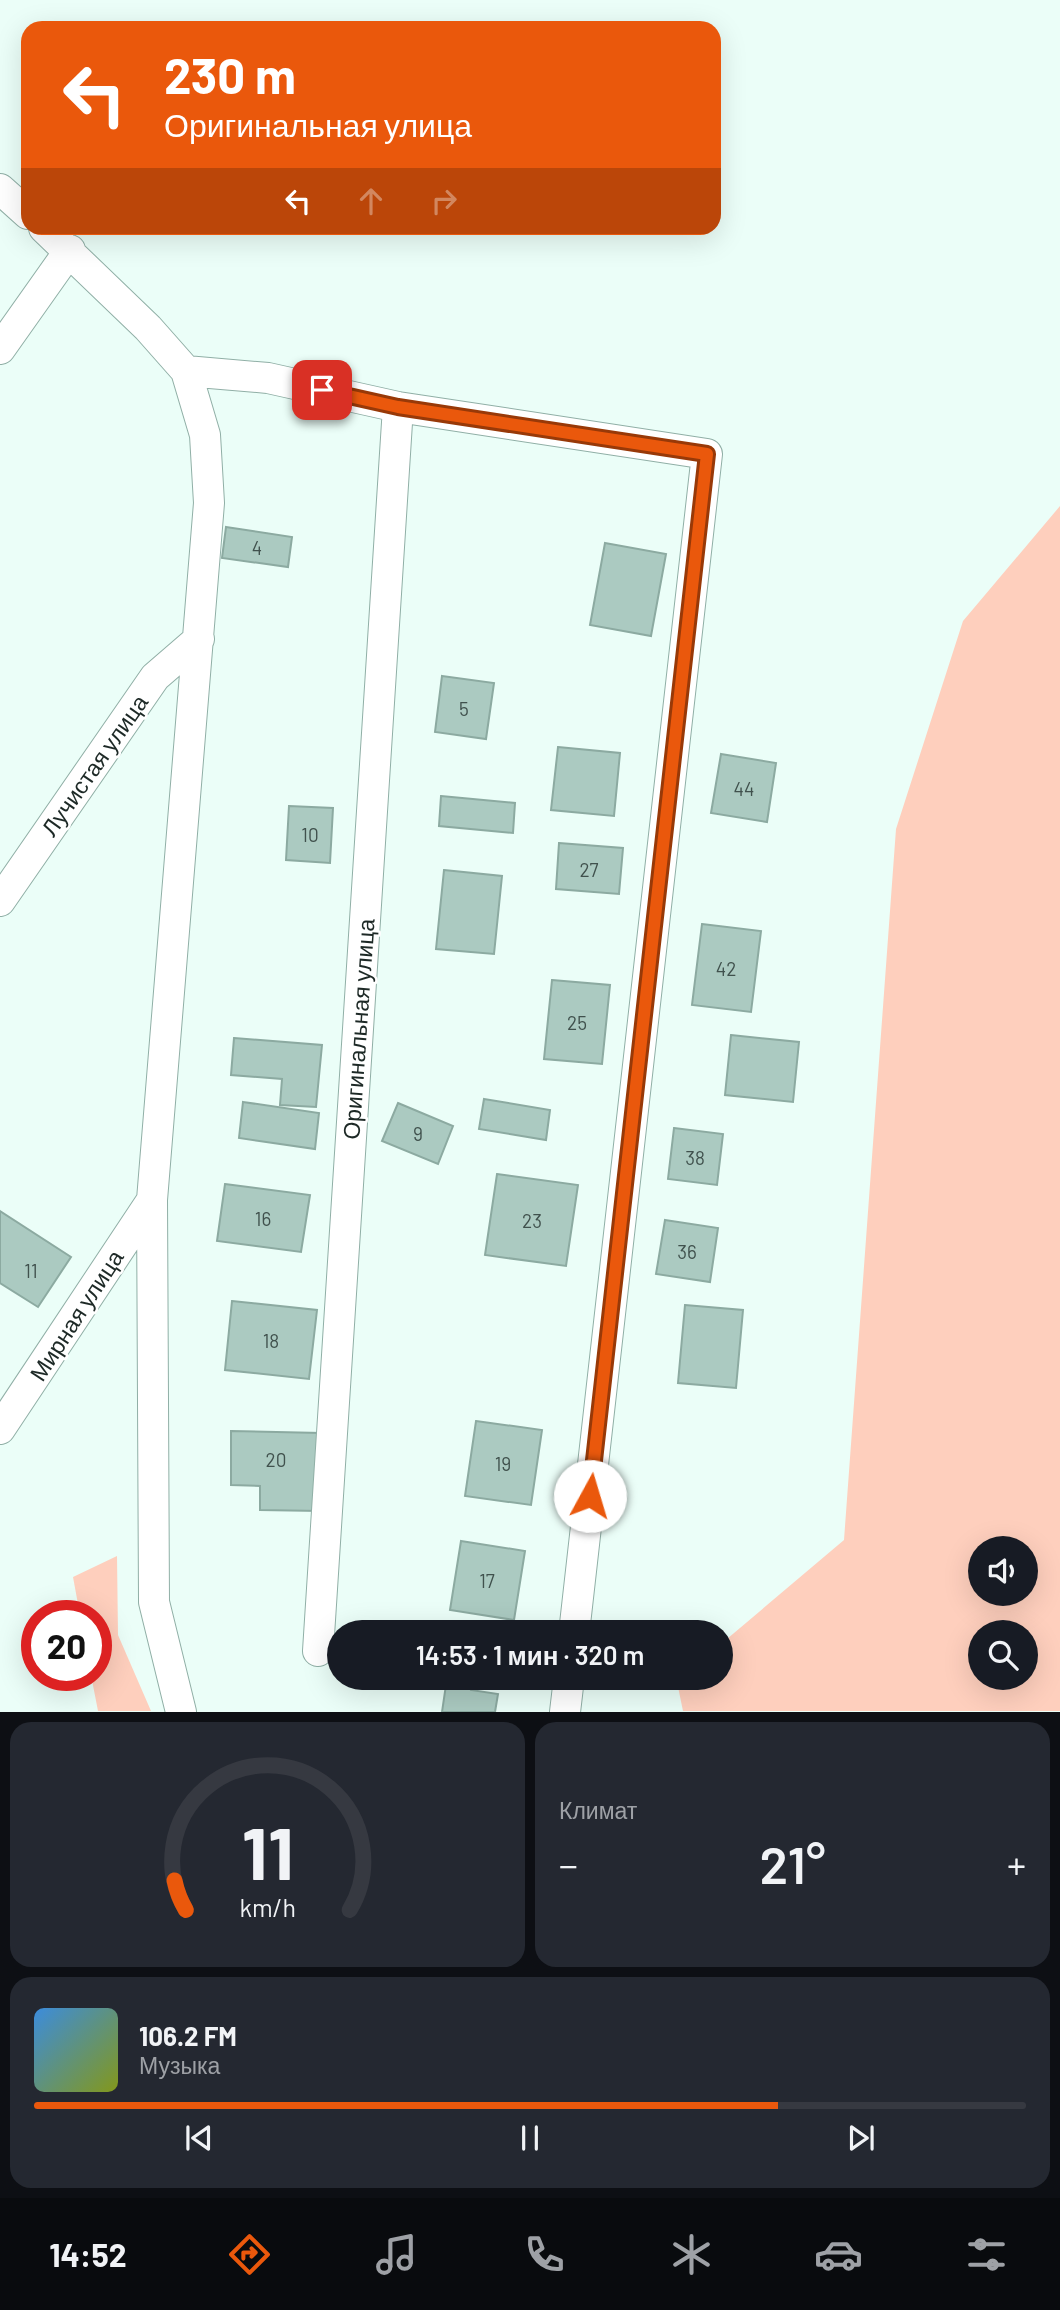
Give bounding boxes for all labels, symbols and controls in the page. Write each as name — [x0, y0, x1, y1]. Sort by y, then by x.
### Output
text: 230 m — [164, 45, 296, 104]
icon: left — [49, 49, 140, 140]
text: Оригинальная улица — [164, 105, 472, 143]
icon: left — [279, 182, 317, 220]
icon: ahead — [352, 182, 390, 220]
icon: right — [425, 182, 463, 220]
pin — [292, 360, 352, 420]
icon: arrive — [303, 371, 341, 409]
house number: 4 — [252, 536, 262, 559]
street label: Лучистая улица — [35, 689, 153, 841]
house number: 5 — [459, 697, 469, 720]
house number: 44 — [734, 777, 754, 800]
house number: 10 — [301, 823, 319, 846]
house number: 27 — [579, 858, 599, 881]
street label: Оригинальная улица — [336, 917, 380, 1140]
house number: 42 — [716, 957, 736, 980]
house number: 25 — [567, 1011, 587, 1034]
house number: 9 — [413, 1122, 423, 1145]
house number: 38 — [685, 1146, 705, 1169]
house number: 16 — [255, 1207, 271, 1230]
house number: 23 — [522, 1209, 542, 1232]
house number: 36 — [677, 1240, 697, 1263]
street label: Мирная улица — [23, 1244, 129, 1386]
house number: 11 — [24, 1259, 38, 1282]
house number: 18 — [263, 1329, 279, 1352]
house number: 20 — [266, 1448, 286, 1471]
house number: 19 — [495, 1452, 511, 1475]
position arrow — [553, 1459, 627, 1533]
map controls — [968, 1536, 1038, 1690]
button: sound — [968, 1536, 1038, 1606]
house number: 17 — [479, 1569, 495, 1592]
speed limit sign: 20 — [21, 1600, 112, 1691]
button: search — [968, 1620, 1038, 1690]
text: 14:53 · 1 мин · 320 m — [416, 1639, 644, 1670]
text: Климат — [559, 1796, 637, 1824]
text: 11 — [241, 1808, 294, 1896]
text: 21° — [759, 1832, 826, 1894]
text: − — [559, 1841, 578, 1887]
text: + — [1007, 1841, 1026, 1887]
text: km/h — [239, 1892, 296, 1922]
text: 106.2 FM — [139, 2020, 237, 2051]
text: Музыка — [139, 2051, 220, 2079]
icon: previous — [180, 2119, 218, 2157]
icon: pause — [511, 2119, 549, 2157]
icon: next — [842, 2119, 880, 2157]
icon: directions — [225, 2230, 274, 2279]
icon: music — [372, 2230, 421, 2279]
icon: phone — [520, 2230, 569, 2279]
icon: climate — [667, 2230, 716, 2279]
icon: car — [814, 2230, 863, 2279]
icon: filters — [962, 2230, 1011, 2279]
text: 14:52 — [49, 2235, 127, 2273]

